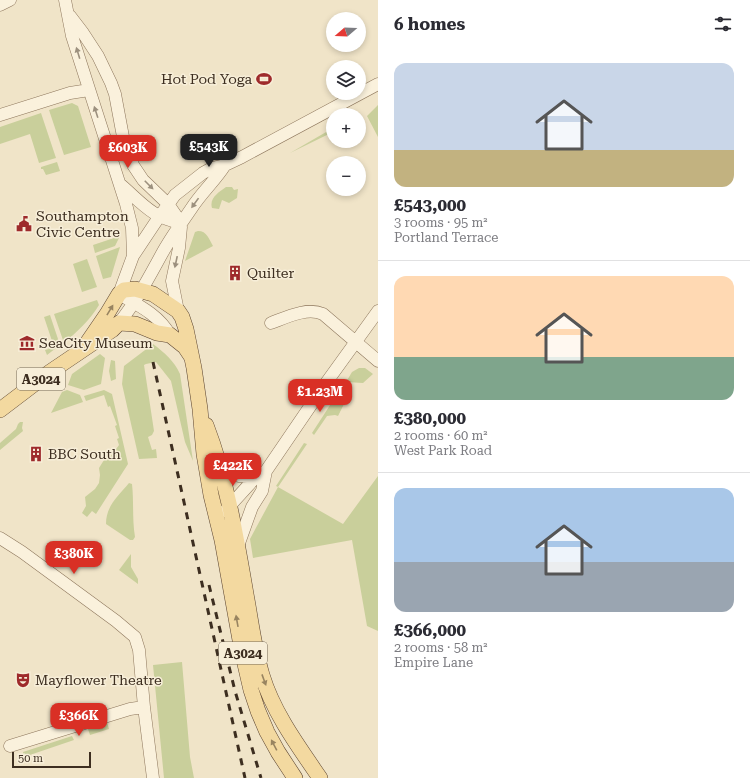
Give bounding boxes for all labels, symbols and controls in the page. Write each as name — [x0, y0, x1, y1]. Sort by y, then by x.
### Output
north arrow — [326, 12, 366, 52]
map controls — [326, 12, 366, 196]
icon: filters — [712, 13, 734, 35]
text: 6 homes — [394, 14, 465, 34]
one-way arrow — [75, 47, 81, 59]
button: layers — [326, 60, 366, 100]
sports icon: Hot Pod Yoga — [255, 70, 273, 88]
place label: Hot Pod Yoga — [161, 71, 252, 87]
icon: home — [528, 89, 600, 161]
one-way arrow — [93, 106, 99, 118]
button: + — [326, 108, 366, 148]
pin: £543K — [181, 134, 237, 168]
pin: £603K — [100, 135, 156, 169]
text: £543K — [189, 139, 229, 154]
text: £603K — [108, 140, 148, 155]
button: − — [326, 156, 366, 196]
one-way arrow — [144, 180, 154, 190]
text: £543,000 — [394, 195, 466, 215]
one-way arrow — [191, 197, 199, 208]
place label: Southampton Civic Centre — [36, 208, 129, 240]
public building icon: Southampton Civic Centre — [15, 215, 33, 233]
text: 3 rooms · 95 m² — [394, 215, 488, 230]
text: Portland Terrace — [394, 230, 498, 245]
one-way arrow — [172, 256, 178, 268]
building icon: Quilter — [226, 264, 244, 282]
place label: Quilter — [247, 265, 294, 281]
icon: home — [528, 302, 600, 374]
one-way arrow — [106, 304, 113, 316]
museum icon: SeaCity Museum — [18, 334, 36, 352]
place label: SeaCity Museum — [39, 335, 153, 351]
road number: A3024 — [17, 368, 65, 390]
pin: £1.23M — [287, 379, 353, 413]
text: £1.23M — [297, 384, 343, 399]
text: £380,000 — [394, 408, 466, 428]
text: 2 rooms · 60 m² — [394, 428, 488, 443]
text: West Park Road — [394, 443, 492, 458]
building icon: BBC South — [27, 445, 45, 463]
place label: BBC South — [48, 446, 121, 462]
pin: £422K — [205, 453, 261, 487]
text: £422K — [213, 458, 253, 473]
icon: home — [528, 514, 600, 586]
pin: £380K — [46, 541, 102, 575]
text: £380K — [54, 546, 94, 561]
one-way arrow — [234, 615, 240, 628]
text: £366,000 — [394, 620, 466, 640]
text: 2 rooms · 58 m² — [394, 640, 488, 655]
road number: A3024 — [219, 642, 267, 664]
text: Empire Lane — [394, 655, 473, 670]
theatre icon: Mayflower Theatre — [14, 671, 32, 689]
place label: Mayflower Theatre — [35, 672, 162, 688]
one-way arrow — [262, 675, 268, 687]
pin: £366K — [51, 703, 107, 737]
text: £366K — [59, 708, 99, 723]
one-way arrow — [271, 739, 277, 751]
scale bar — [12, 750, 91, 769]
text: 50 m — [18, 752, 43, 765]

